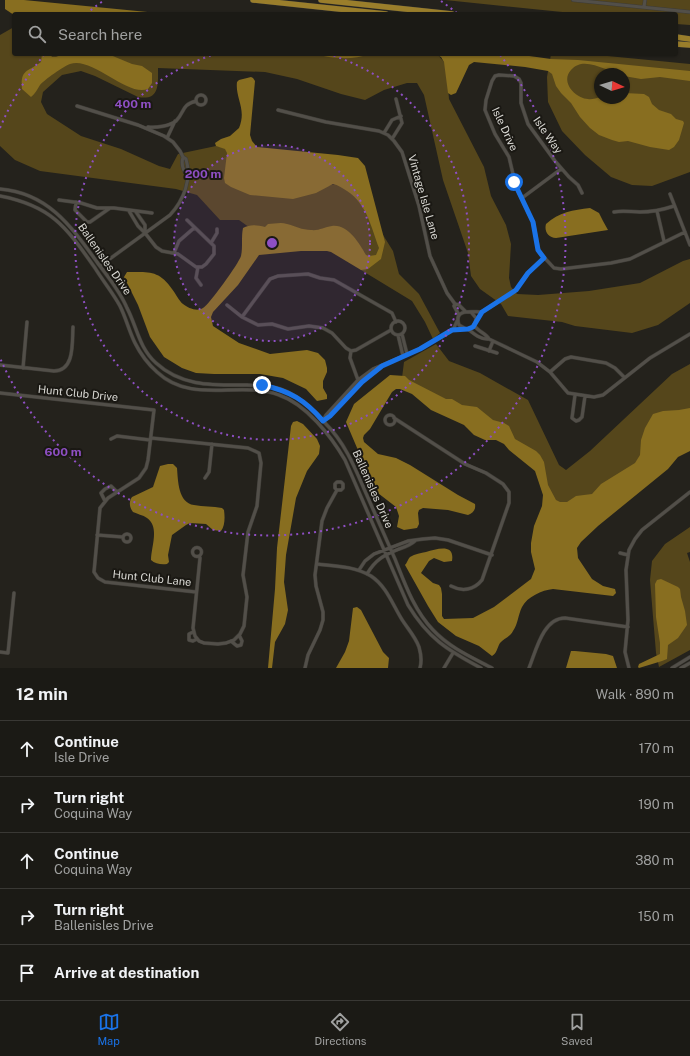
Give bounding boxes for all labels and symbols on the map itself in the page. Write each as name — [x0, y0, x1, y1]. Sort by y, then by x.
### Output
north arrow — [594, 68, 630, 104]
text: 400 m — [115, 97, 152, 111]
street label: Isle Drive — [490, 105, 520, 153]
street label: Isle Way — [531, 114, 565, 156]
street label: Vintage Isle Lane — [406, 153, 442, 241]
text: 200 m — [185, 167, 221, 181]
route start — [505, 173, 523, 191]
street label: Ballenisles Drive — [76, 221, 134, 297]
centre of rings — [265, 236, 279, 250]
route end — [253, 376, 271, 394]
street label: Hunt Club Drive — [37, 383, 119, 403]
text: 600 m — [45, 445, 82, 459]
street label: Ballenisles Drive — [350, 448, 396, 530]
street label: Hunt Club Lane — [112, 568, 192, 588]

